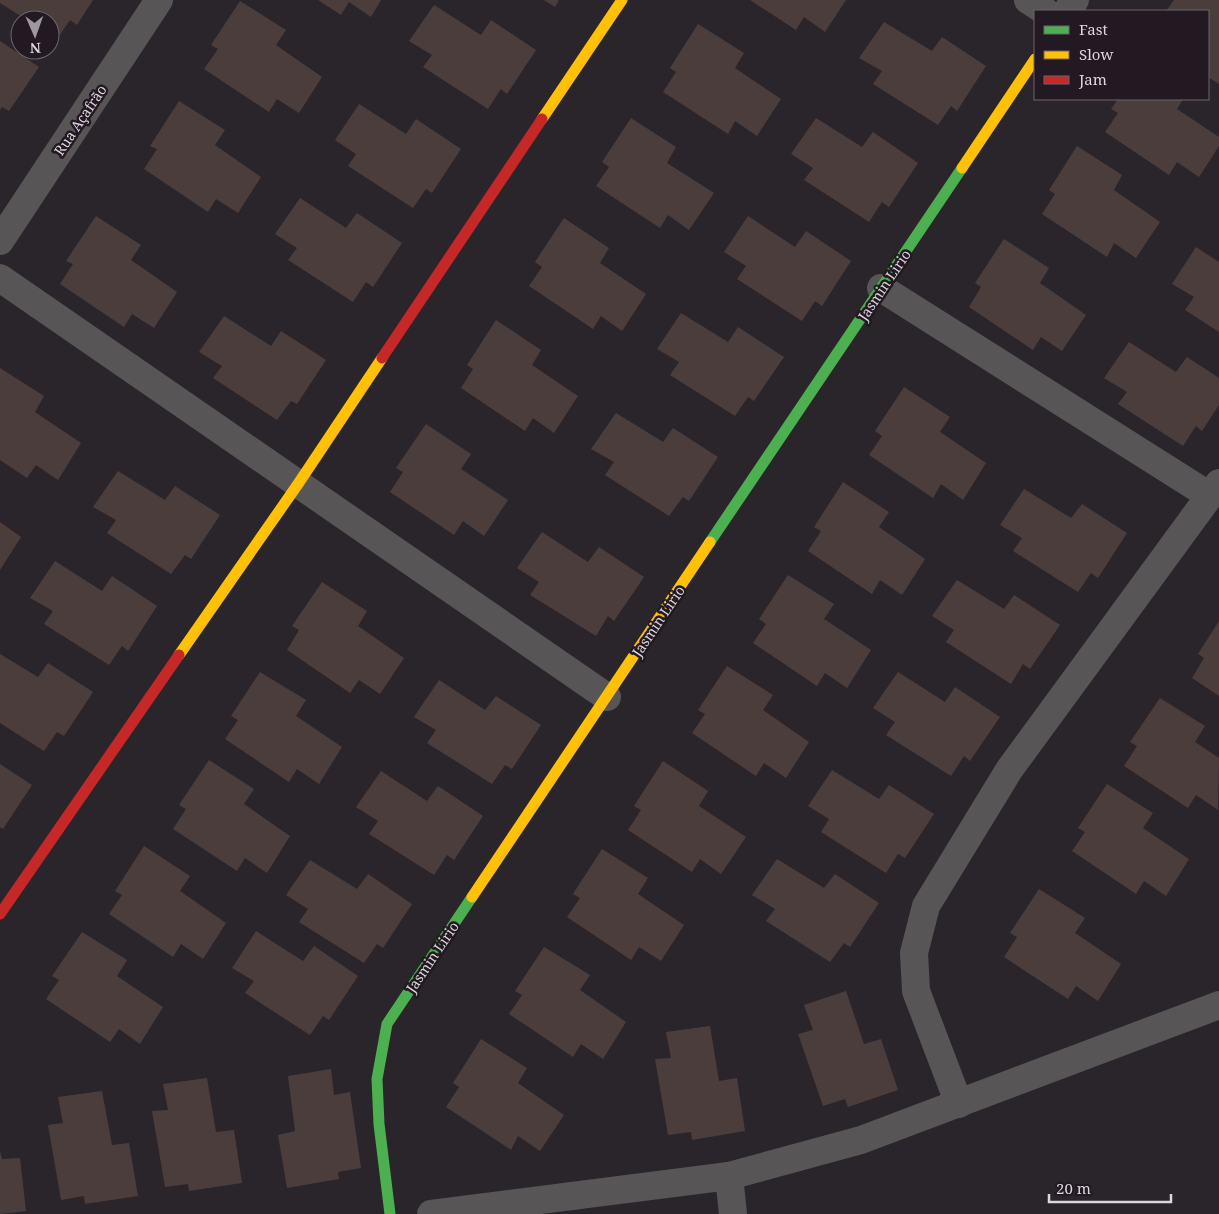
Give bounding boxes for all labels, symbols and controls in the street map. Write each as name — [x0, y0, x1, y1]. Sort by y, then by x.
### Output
north arrow — [10, 10, 60, 60]
legend — [1034, 10, 1209, 100]
text: Fast — [1079, 19, 1108, 39]
text: N — [30, 39, 41, 58]
text: Slow — [1079, 44, 1113, 64]
text: Jam — [1078, 69, 1107, 89]
street label: Rua Açafrão — [49, 81, 111, 159]
street label: Jasmin Lirio — [853, 246, 915, 325]
street label: Jasmin Lirio — [627, 582, 689, 661]
street label: Jasmin Lirio — [401, 918, 463, 997]
scale bar — [1049, 1172, 1172, 1204]
text: 20 m — [1056, 1178, 1091, 1198]

